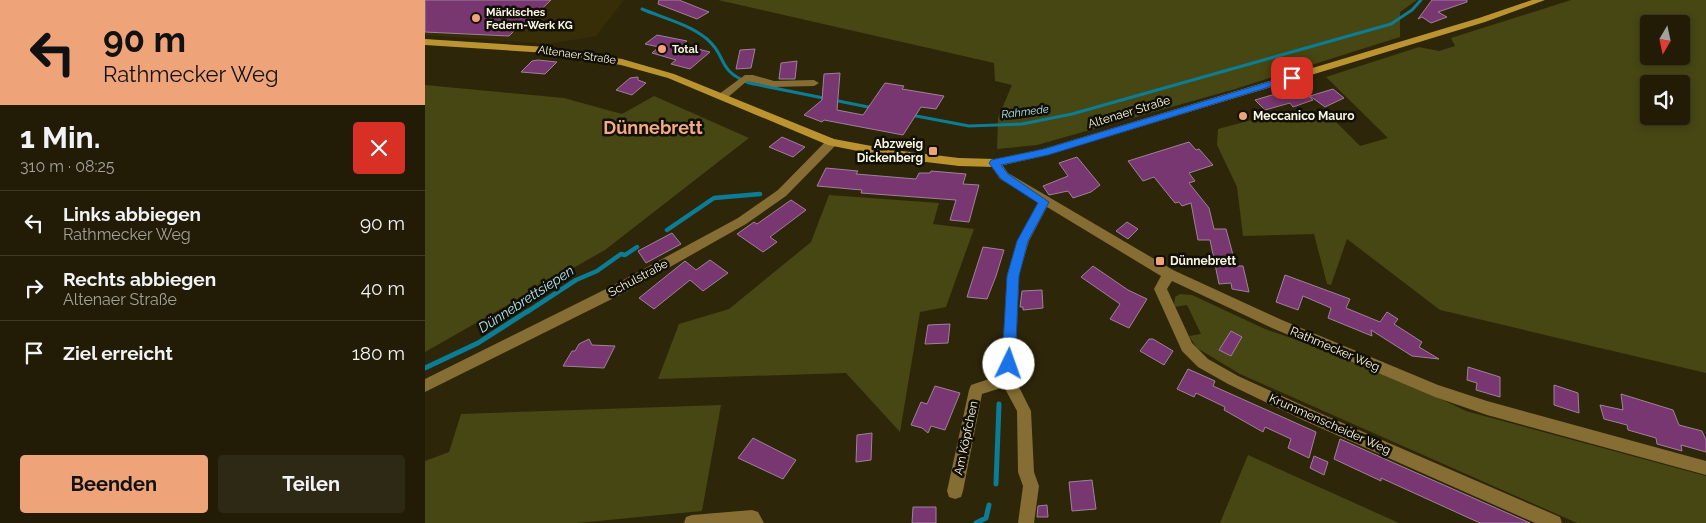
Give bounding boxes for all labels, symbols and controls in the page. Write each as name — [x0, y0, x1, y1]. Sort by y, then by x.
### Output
place label: Märkisches Federn-Werk KG — [486, 6, 573, 32]
marker: Märkisches Federn-Werk KG — [470, 12, 482, 24]
north arrow — [1640, 15, 1690, 65]
map controls — [1640, 15, 1690, 125]
text: 90 m — [103, 19, 186, 60]
icon: left — [20, 20, 85, 85]
street label: Altenaer Straße — [537, 43, 617, 67]
marker: Total — [656, 43, 668, 55]
place label: Total — [672, 43, 699, 56]
pin — [1271, 57, 1313, 99]
text: Rathmecker Weg — [103, 61, 279, 87]
icon: arrive — [1278, 64, 1306, 92]
button: sound — [1640, 75, 1690, 125]
street label: Altenaer Straße — [1086, 93, 1172, 131]
water label: Rahmede — [1001, 103, 1049, 121]
place label: Meccanico Mauro — [1253, 109, 1354, 123]
marker: Meccanico Mauro — [1237, 110, 1249, 122]
district label: Dünnebrett — [603, 117, 703, 138]
text: 1 Min. — [20, 120, 101, 155]
button: close — [353, 122, 405, 174]
place label: Abzweig Dickenberg — [857, 137, 923, 165]
marker: Abzweig Dickenberg — [927, 145, 939, 157]
text: 310 m · 08:25 — [20, 157, 115, 176]
text: Links abbiegen — [63, 203, 201, 225]
icon: left — [20, 209, 48, 237]
text: 90 m — [360, 212, 405, 234]
text: Rathmecker Weg — [63, 225, 191, 244]
place label: Dünnebrett — [1170, 254, 1237, 268]
marker: Dünnebrett — [1154, 255, 1166, 267]
street label: Schulstraße — [606, 256, 670, 300]
water label: Dünnebrettsiepen — [475, 262, 577, 336]
text: Rechts abbiegen — [63, 268, 216, 290]
icon: right — [20, 274, 48, 302]
text: 40 m — [361, 277, 405, 299]
text: Altenaer Straße — [63, 290, 177, 309]
street label: Rathmecker Weg — [1288, 324, 1382, 374]
position arrow — [982, 337, 1034, 389]
icon: arrive — [20, 339, 48, 367]
text: Ziel erreicht — [63, 342, 173, 364]
text: 180 m — [352, 342, 405, 364]
street label: Krummenscheider Weg — [1267, 391, 1393, 457]
street label: Am Köpfchen — [951, 400, 981, 476]
button: Beenden — [20, 455, 208, 513]
button: Teilen — [218, 455, 405, 513]

